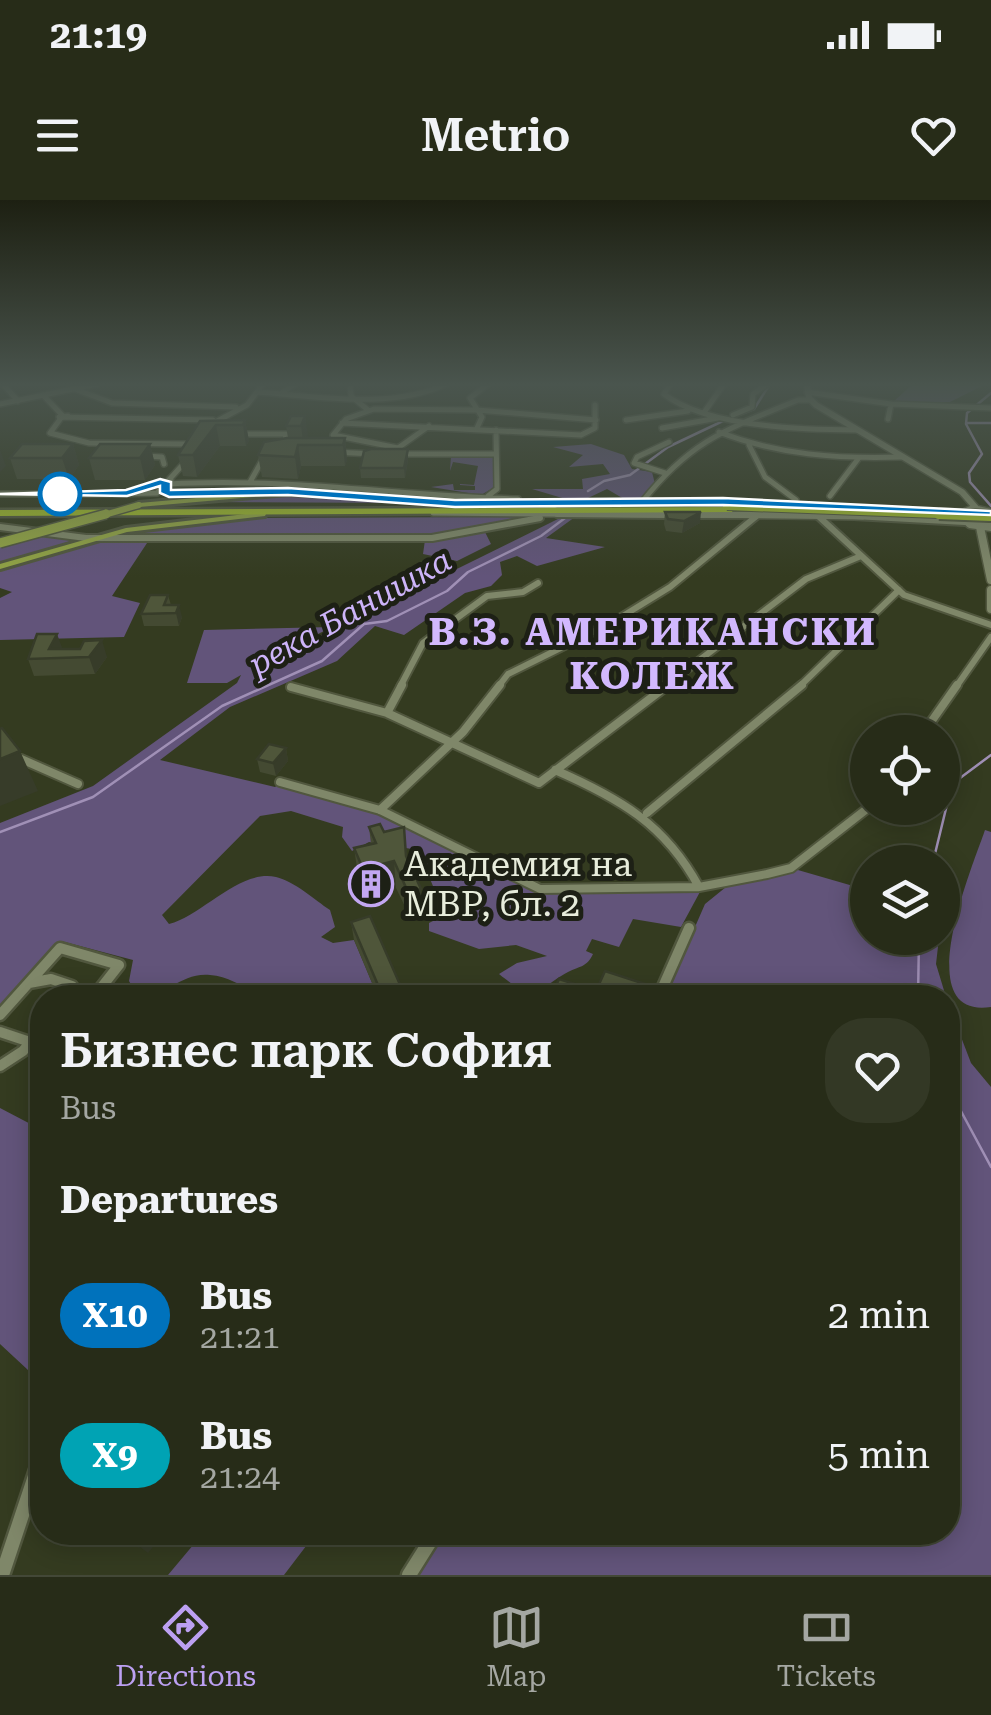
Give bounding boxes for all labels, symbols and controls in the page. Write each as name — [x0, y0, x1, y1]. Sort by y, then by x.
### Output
text: 21:19 — [50, 13, 147, 57]
icon: menu — [30, 108, 85, 163]
icon: heart — [906, 108, 961, 163]
text: Metrio — [421, 109, 570, 162]
unlabelled marker — [39, 473, 81, 515]
water label: река Банишка — [240, 541, 458, 684]
district label: В.З. АМЕРИКАНСКИ КОЛЕЖ — [429, 610, 877, 698]
map controls — [850, 715, 960, 955]
button: locate — [850, 715, 960, 825]
place label: Академия на МВР, бл. 2 — [404, 844, 632, 925]
button: layers — [850, 845, 960, 955]
building icon: Академия на МВР, бл. 2 — [348, 861, 394, 907]
button: heart — [825, 1018, 930, 1123]
text: Бизнес парк София — [60, 1023, 552, 1079]
text: Bus — [60, 1089, 116, 1127]
text: Departures — [60, 1178, 278, 1222]
text: Bus — [200, 1274, 272, 1318]
text: 2 min — [828, 1293, 930, 1337]
text: Х10 — [83, 1295, 147, 1336]
text: 21:21 — [200, 1318, 280, 1356]
text: Bus — [200, 1414, 272, 1458]
text: 5 min — [828, 1433, 930, 1477]
text: Х9 — [92, 1435, 138, 1476]
text: 21:24 — [200, 1458, 280, 1496]
tab: Directions — [115, 1600, 256, 1693]
tab: Map — [486, 1600, 546, 1693]
tab: Tickets — [776, 1600, 876, 1693]

